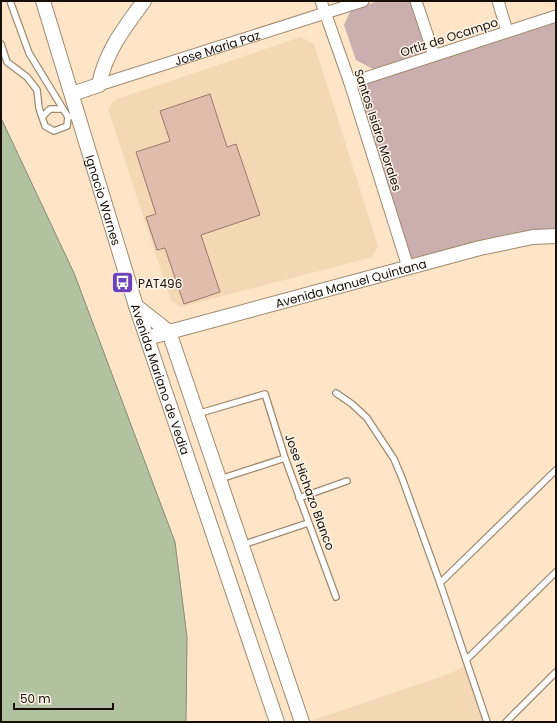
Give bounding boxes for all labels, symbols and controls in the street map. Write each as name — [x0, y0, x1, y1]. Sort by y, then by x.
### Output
street label: Ortiz de Ocampo — [398, 13, 500, 61]
street label: Jose Maria Paz — [172, 26, 262, 69]
street label: Santos Isidro Morales — [350, 67, 406, 193]
street label: Ignacio Warnes — [82, 153, 125, 247]
street label: Avenida Manuel Quintana — [273, 254, 428, 312]
bus stop icon: PAT496 — [109, 270, 135, 296]
place label: PAT496 — [138, 275, 182, 292]
street label: Avenida Mariano de Vedia — [127, 301, 194, 457]
street label: Jose Hichazo Blanco — [281, 431, 339, 553]
scale bar — [14, 685, 113, 711]
text: 50 m — [20, 690, 51, 707]

